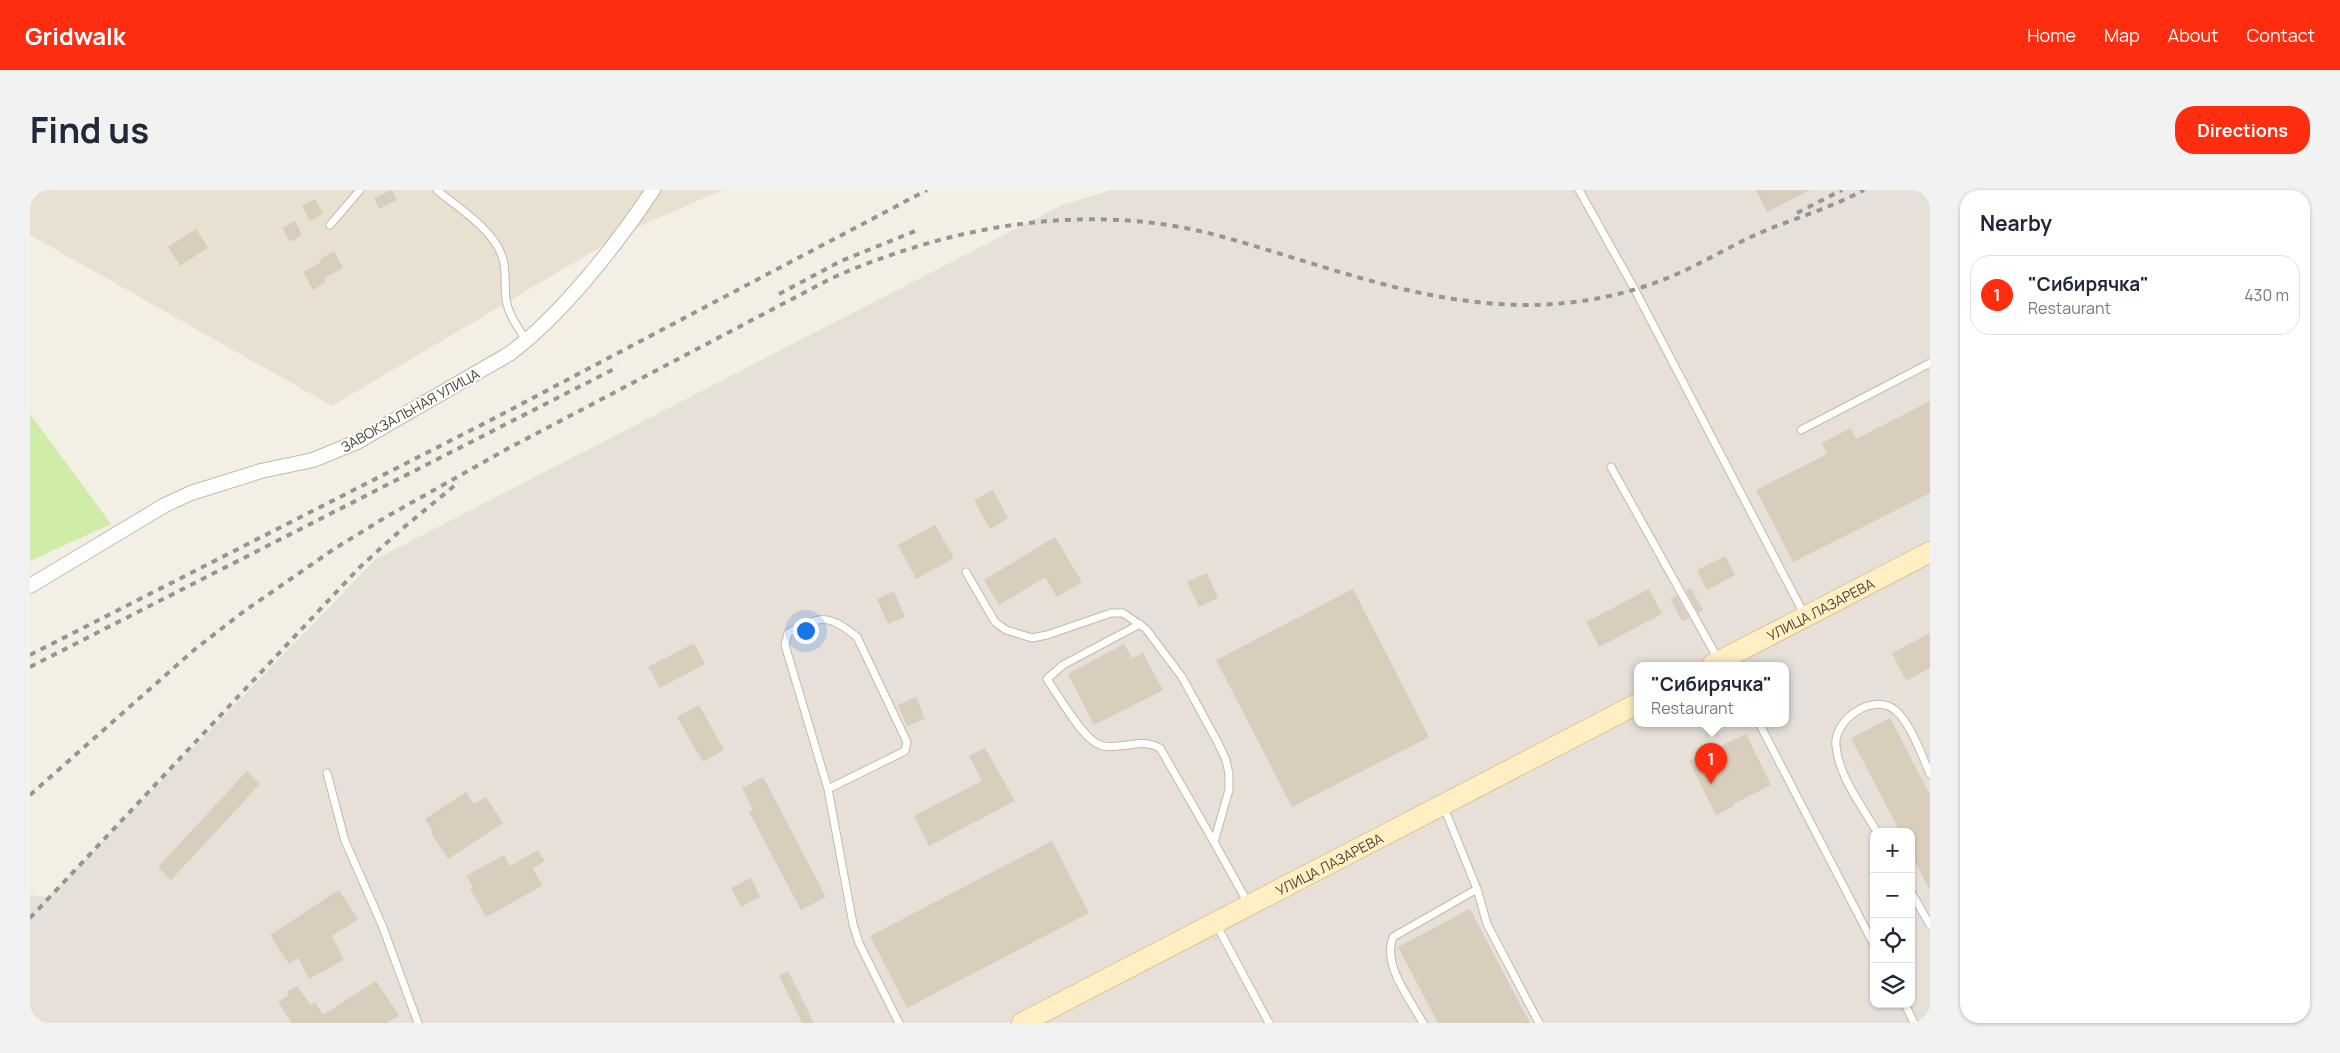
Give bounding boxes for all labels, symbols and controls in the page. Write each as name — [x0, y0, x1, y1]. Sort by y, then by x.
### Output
text: Gridwalk — [25, 19, 126, 52]
text: Home — [2027, 23, 2076, 47]
text: Map — [2104, 23, 2140, 47]
text: About — [2168, 23, 2218, 47]
text: Contact — [2246, 23, 2315, 47]
text: Find us — [30, 106, 149, 154]
button: Directions — [2175, 106, 2310, 154]
text: Nearby — [1980, 209, 2052, 237]
text: "Сибирячка" — [2028, 271, 2149, 297]
text: 1 — [1993, 284, 2001, 306]
text: 430 m — [2244, 284, 2289, 306]
text: Restaurant — [2028, 297, 2111, 319]
street label: ЗАВОКЗАЛЬНАЯ УЛИЦА — [337, 364, 483, 456]
street label: УЛИЦА ЛАЗАРЕВА — [1763, 573, 1877, 645]
your location — [793, 618, 819, 644]
popup — [1634, 662, 1789, 727]
text: "Сибирячка" — [1651, 671, 1772, 697]
text: Restaurant — [1651, 697, 1734, 719]
pin: 1 — [1695, 743, 1727, 784]
street label: УЛИЦА ЛАЗАРЕВА — [1272, 828, 1386, 899]
map controls — [1870, 828, 1915, 1008]
button: + — [1870, 828, 1915, 873]
button: − — [1870, 873, 1915, 918]
button: locate — [1870, 918, 1915, 963]
button: layers — [1870, 963, 1915, 1008]

